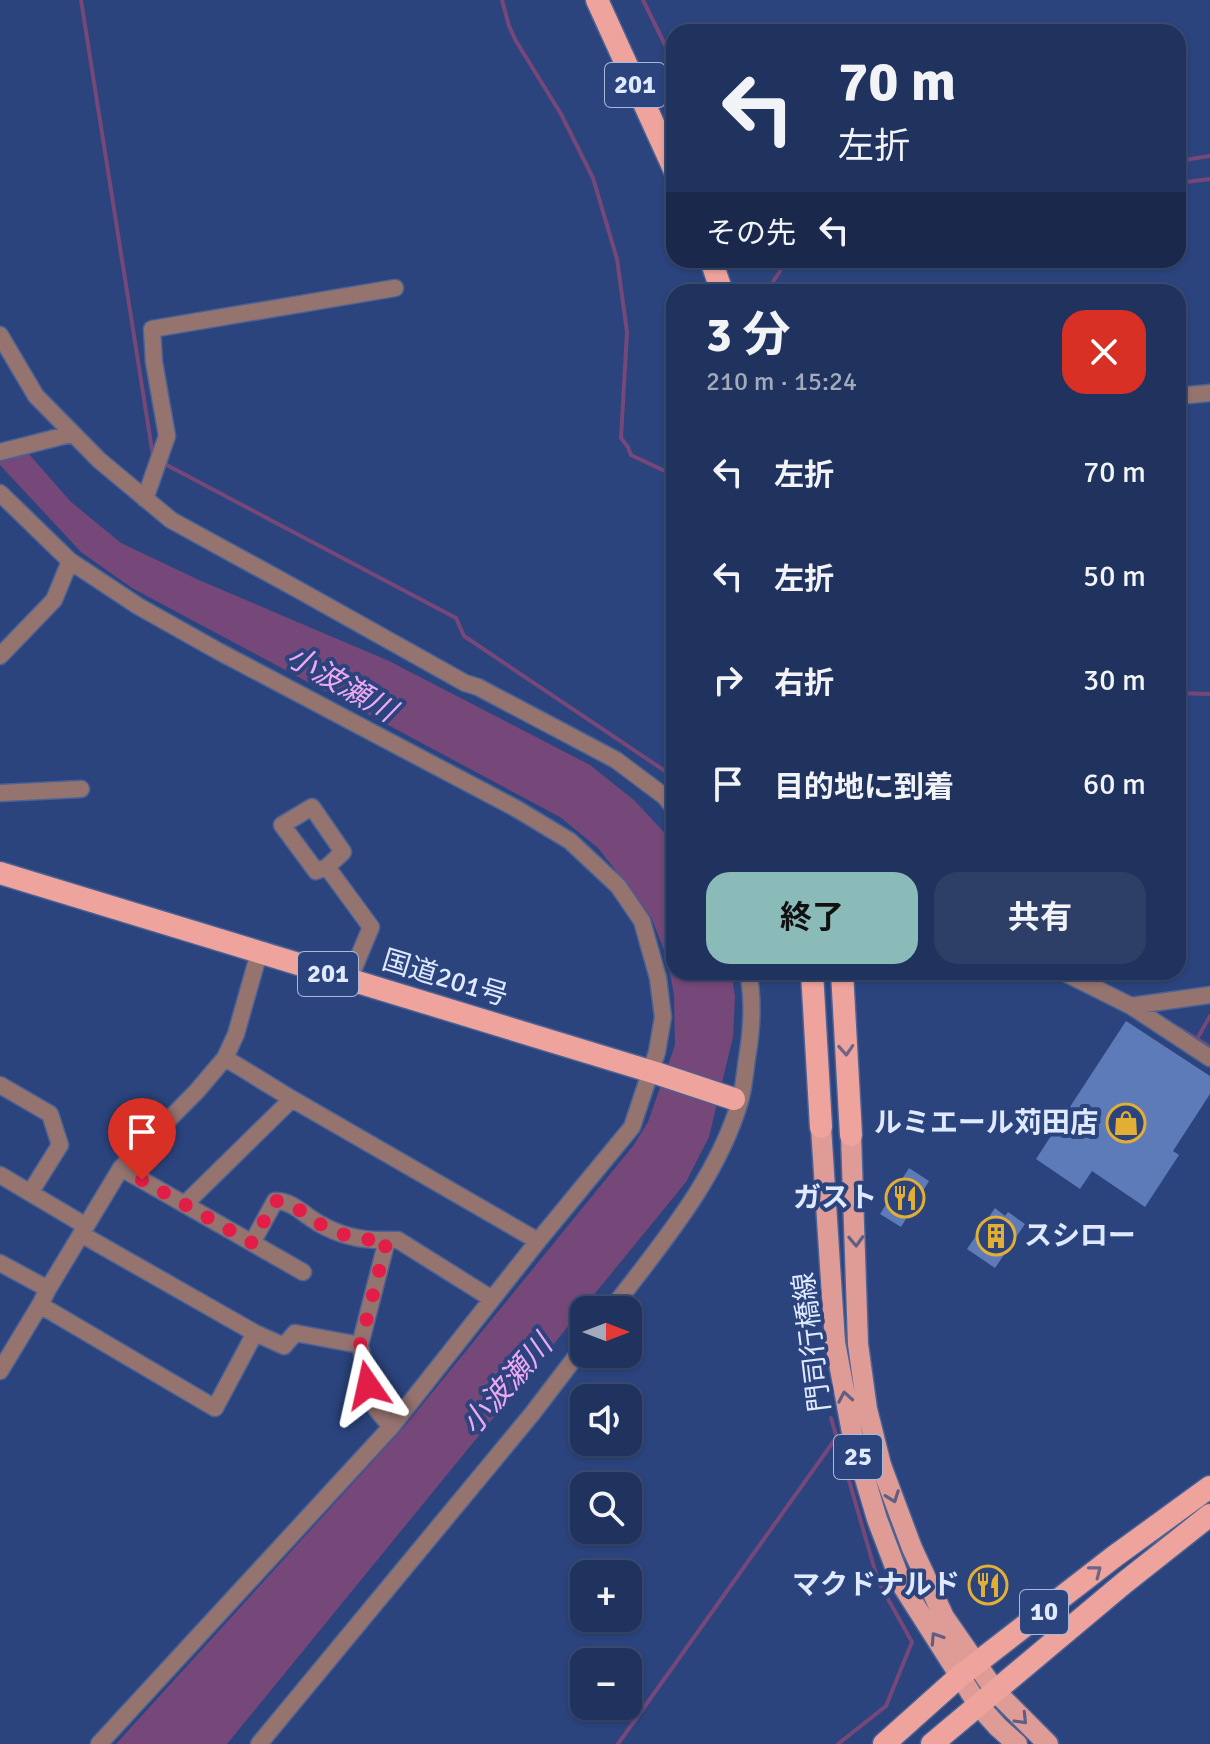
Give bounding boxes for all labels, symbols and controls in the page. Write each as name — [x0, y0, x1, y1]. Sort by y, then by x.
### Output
text: 70 m — [838, 47, 956, 116]
icon: left — [706, 56, 810, 160]
road number: 201 — [605, 63, 665, 107]
text: 左折 — [838, 124, 910, 169]
icon: left — [812, 208, 856, 252]
text: その先 — [706, 215, 796, 252]
text: 3 分 — [706, 306, 790, 365]
button: close — [1062, 310, 1146, 394]
text: 210 m · 15:24 — [706, 366, 857, 398]
icon: left — [706, 450, 750, 494]
text: 70 m — [1083, 454, 1146, 491]
text: 左折 — [774, 457, 834, 494]
icon: left — [706, 554, 750, 598]
text: 50 m — [1083, 558, 1146, 595]
text: 左折 — [774, 561, 834, 598]
water label: 小波瀬川 — [280, 638, 405, 732]
icon: right — [706, 658, 750, 702]
text: 30 m — [1083, 662, 1146, 699]
text: 右折 — [774, 665, 834, 702]
icon: arrive — [706, 762, 750, 806]
text: 60 m — [1083, 766, 1146, 803]
text: 目的地に到着 — [774, 769, 954, 806]
button: 終了 — [706, 872, 918, 964]
button: 共有 — [934, 872, 1146, 964]
street label: 国道201号 — [378, 943, 512, 1013]
road number: 201 — [298, 952, 358, 996]
one-way arrow — [838, 1044, 855, 1057]
pin — [108, 1098, 176, 1180]
shop icon: ルミエール苅田店 — [1105, 1102, 1147, 1144]
place label: ルミエール苅田店 — [874, 1106, 1098, 1140]
icon: arrive — [120, 1110, 164, 1154]
restaurant icon: ガスト — [884, 1177, 926, 1219]
place label: ガスト — [793, 1181, 877, 1215]
building icon: スシロー — [975, 1215, 1017, 1257]
place label: スシロー — [1024, 1219, 1136, 1253]
one-way arrow — [847, 1235, 864, 1248]
street label: 門司行橋線 — [787, 1270, 837, 1414]
north arrow — [570, 1296, 642, 1368]
map controls — [570, 1296, 642, 1720]
water label: 小波瀬川 — [454, 1325, 562, 1442]
position arrow — [326, 1343, 410, 1427]
button: sound — [570, 1384, 642, 1456]
one-way arrow — [837, 1391, 854, 1404]
road number: 25 — [834, 1435, 882, 1479]
button: search — [570, 1472, 642, 1544]
one-way arrow — [883, 1489, 900, 1503]
button: + — [570, 1560, 642, 1632]
restaurant icon: マクドナルド — [967, 1564, 1009, 1606]
one-way arrow — [1087, 1566, 1102, 1580]
place label: マクドナルド — [792, 1568, 960, 1602]
road number: 10 — [1020, 1590, 1068, 1634]
one-way arrow — [930, 1632, 945, 1647]
button: − — [570, 1648, 642, 1720]
one-way arrow — [1013, 1710, 1027, 1725]

